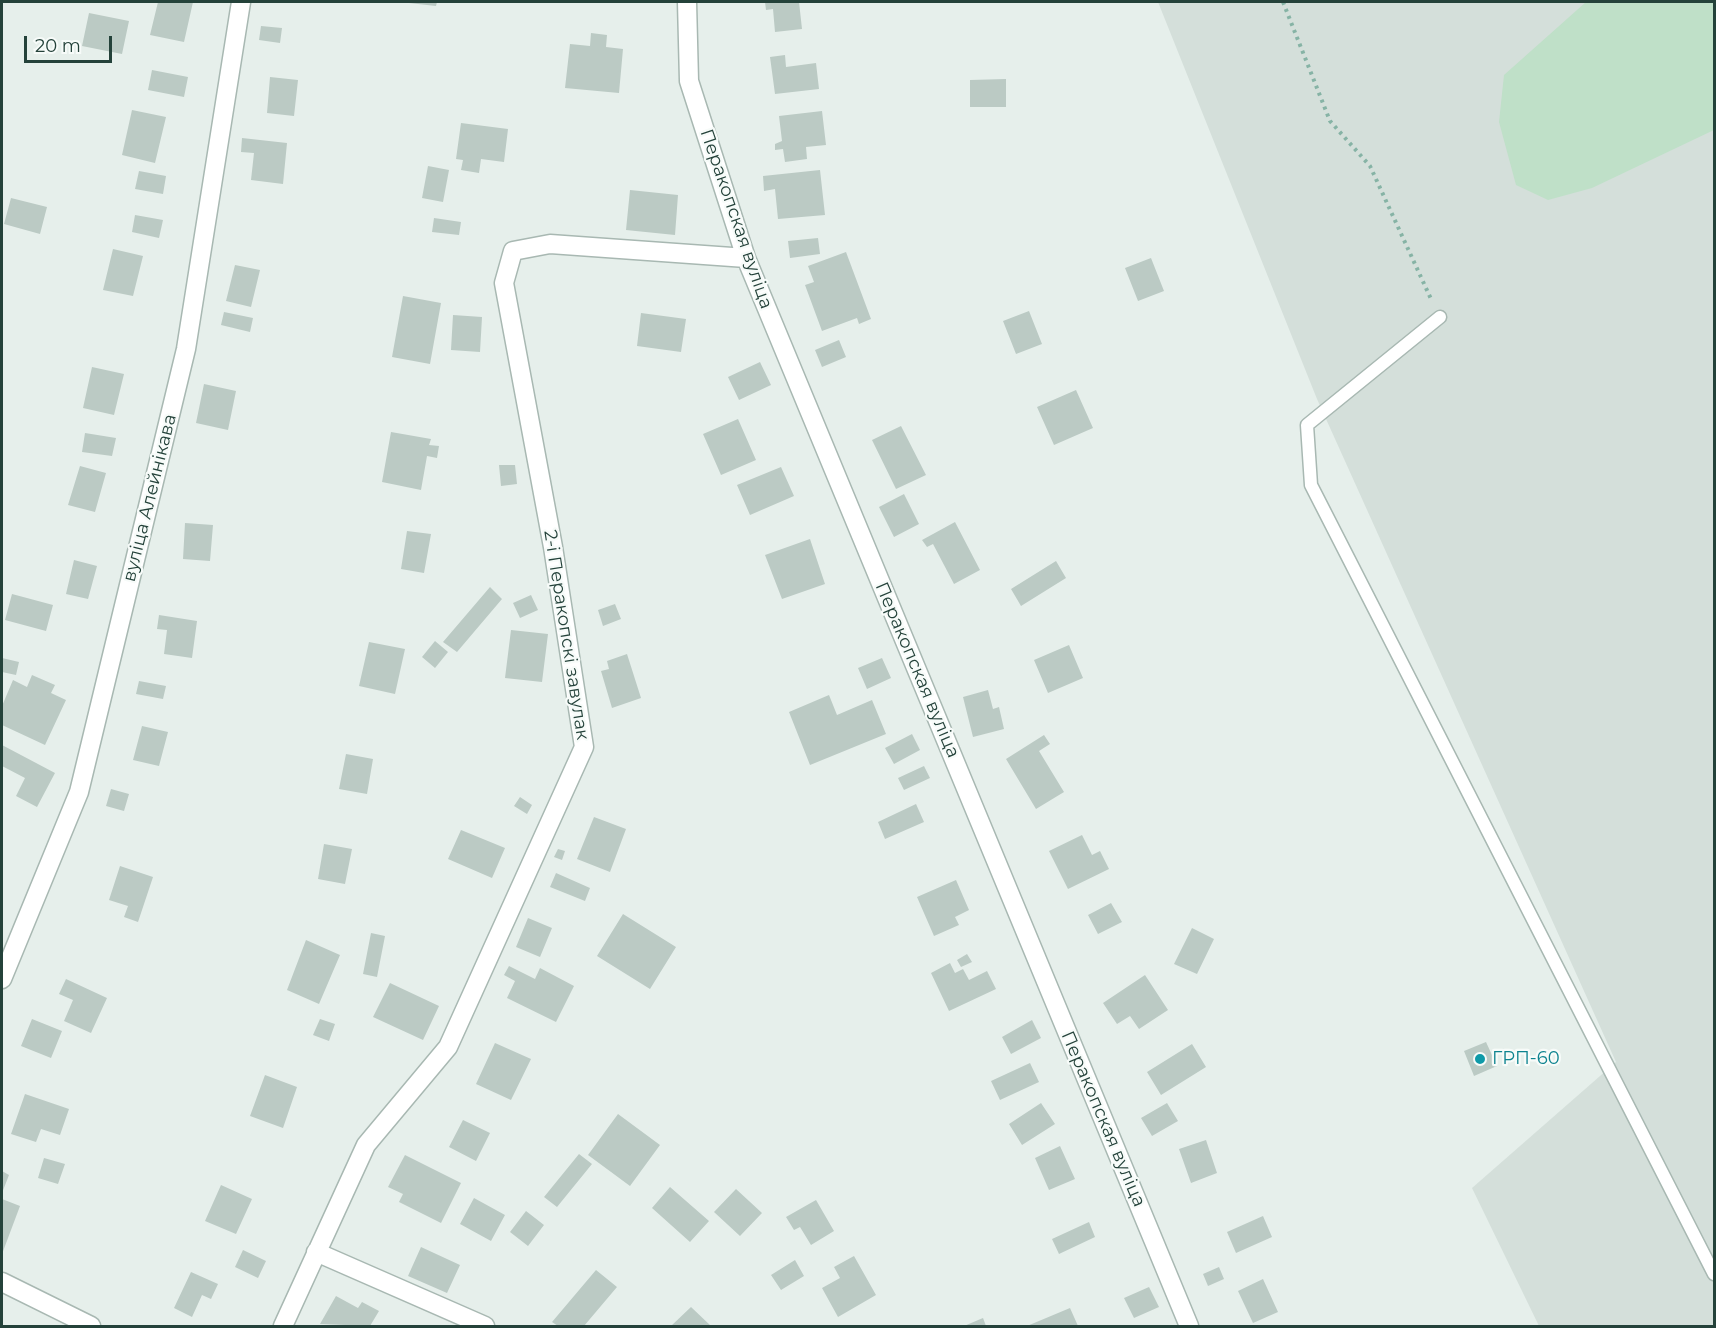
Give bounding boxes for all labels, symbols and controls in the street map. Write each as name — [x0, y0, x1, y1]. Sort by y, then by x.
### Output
scale bar — [27, 24, 116, 62]
text: 20 m — [35, 35, 81, 57]
street label: Перакопская вуліца — [695, 126, 777, 312]
street label: вуліца Алейнікава — [119, 412, 181, 584]
street label: 2-і Перакопскі завулак — [539, 528, 593, 742]
street label: Перакопская вуліца — [870, 579, 964, 761]
street label: Перакопская вуліца — [1056, 1028, 1150, 1210]
place label: ГРП-60 — [1492, 1048, 1560, 1070]
marker: ГРП-60 — [1473, 1052, 1487, 1066]

